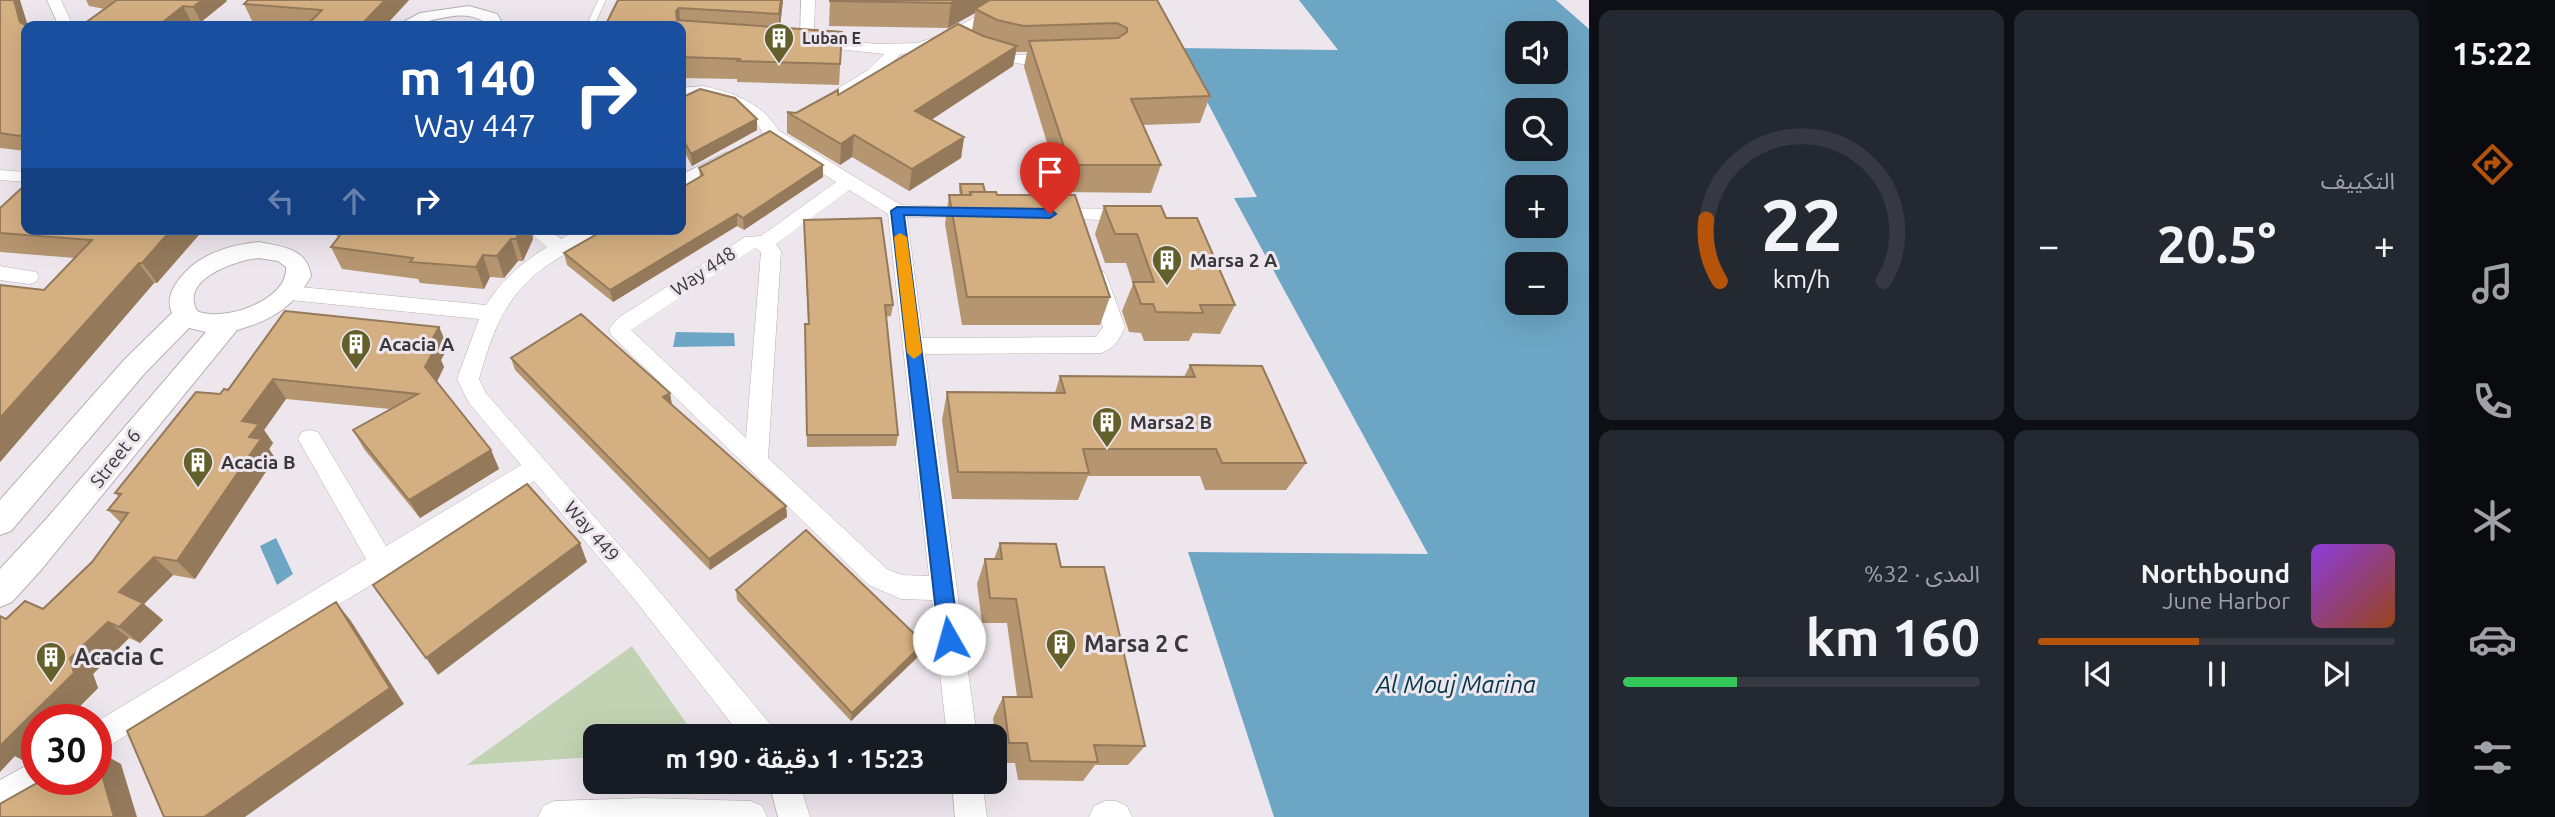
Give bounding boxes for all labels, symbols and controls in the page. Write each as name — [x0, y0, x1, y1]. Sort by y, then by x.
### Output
building icon: Luban E — [762, 21, 796, 65]
map controls — [1505, 21, 1568, 315]
button: sound — [1505, 21, 1568, 84]
place label: Luban E — [802, 29, 861, 47]
text: 15:22 — [2452, 35, 2532, 71]
text: 140 m — [399, 49, 536, 104]
icon: right — [560, 49, 651, 140]
button: search — [1505, 98, 1568, 161]
text: Way 447 — [414, 107, 536, 143]
icon: directions — [2468, 140, 2517, 189]
pin — [1020, 142, 1080, 214]
icon: arrive — [1031, 153, 1069, 191]
text: التكييف — [2321, 168, 2395, 193]
button: + — [1505, 175, 1568, 238]
icon: left — [262, 182, 300, 220]
icon: ahead — [335, 182, 373, 220]
icon: right — [408, 182, 446, 220]
text: 22 — [1760, 183, 1843, 265]
text: 20.5° — [2157, 215, 2276, 273]
text: − — [2038, 224, 2059, 266]
text: + — [2374, 224, 2395, 266]
street label: Way 448 — [667, 242, 739, 300]
building icon: Marsa 2 A — [1150, 243, 1184, 287]
place label: Marsa 2 A — [1190, 249, 1278, 271]
button: − — [1505, 252, 1568, 315]
icon: music — [2468, 259, 2517, 308]
text: km/h — [1773, 265, 1830, 293]
building icon: Acacia A — [339, 327, 373, 371]
place label: Acacia A — [379, 333, 455, 355]
icon: phone — [2468, 377, 2517, 426]
building icon: Marsa2 B — [1090, 405, 1124, 449]
place label: Marsa2 B — [1130, 411, 1212, 433]
street label: Street 6 — [85, 424, 145, 492]
building icon: Acacia B — [181, 445, 215, 489]
place label: Acacia B — [221, 451, 296, 473]
street label: Way 449 — [560, 496, 624, 566]
icon: climate — [2468, 496, 2517, 545]
text: Northbound — [2141, 559, 2290, 588]
text: المدى · 32% — [1864, 561, 1980, 586]
text: June Harbor — [2162, 588, 2290, 613]
position arrow — [912, 602, 986, 676]
text: 160 km — [1806, 608, 1980, 666]
icon: car — [2468, 615, 2517, 664]
building icon: Marsa 2 C — [1044, 627, 1078, 671]
place label: Marsa 2 C — [1084, 631, 1189, 656]
building icon: Acacia C — [34, 640, 68, 684]
place label: Acacia C — [74, 644, 164, 669]
icon: previous — [2079, 655, 2117, 693]
icon: pause — [2198, 655, 2236, 693]
icon: next — [2317, 655, 2355, 693]
water label: Al Mouj Marina — [1375, 671, 1536, 698]
speed limit sign: 30 — [21, 704, 112, 795]
icon: filters — [2468, 733, 2517, 782]
text: 15:23 · 1 دقيقة · 190 m — [665, 744, 925, 773]

